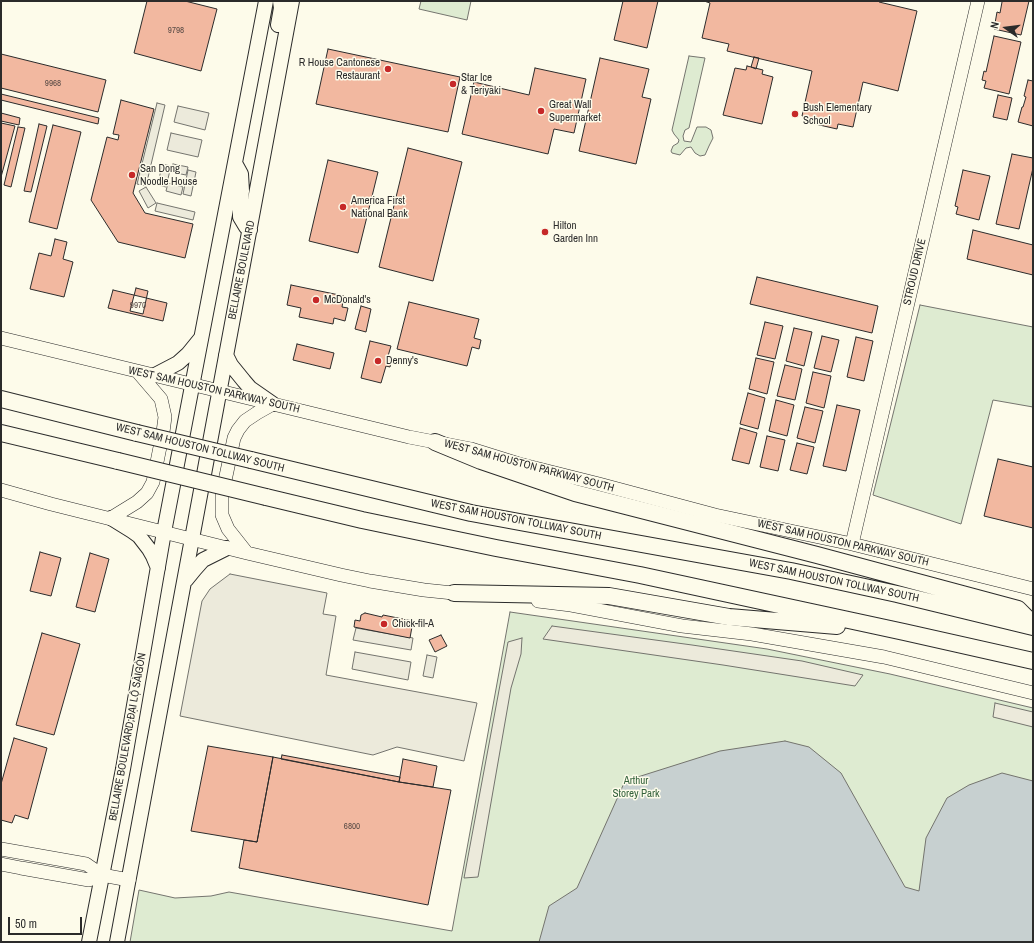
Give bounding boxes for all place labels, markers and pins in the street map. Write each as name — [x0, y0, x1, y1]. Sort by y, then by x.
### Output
place label: R House Cantonese Restaurant — [299, 56, 380, 82]
marker: R House Cantonese Restaurant — [383, 64, 393, 74]
place label: Star Ice & Teriyaki — [461, 71, 501, 97]
marker: Star Ice & Teriyaki — [448, 79, 458, 89]
place label: Great Wall Supermarket — [549, 98, 601, 124]
place label: Bush Elementary School — [803, 101, 872, 127]
marker: Great Wall Supermarket — [536, 106, 546, 116]
marker: Bush Elementary School — [790, 109, 800, 119]
place label: San Dong Noodle House — [140, 162, 197, 188]
marker: San Dong Noodle House — [127, 170, 137, 180]
place label: America First National Bank — [351, 194, 408, 220]
marker: America First National Bank — [338, 202, 348, 212]
place label: Hilton Garden Inn — [553, 219, 598, 245]
marker: Hilton Garden Inn — [540, 227, 550, 237]
place label: McDonald's — [324, 293, 371, 307]
marker: McDonald's — [311, 295, 321, 305]
place label: Denny's — [386, 354, 418, 368]
marker: Denny's — [373, 356, 383, 366]
place label: Chick-fil-A — [392, 617, 434, 631]
marker: Chick-fil-A — [379, 619, 389, 629]

